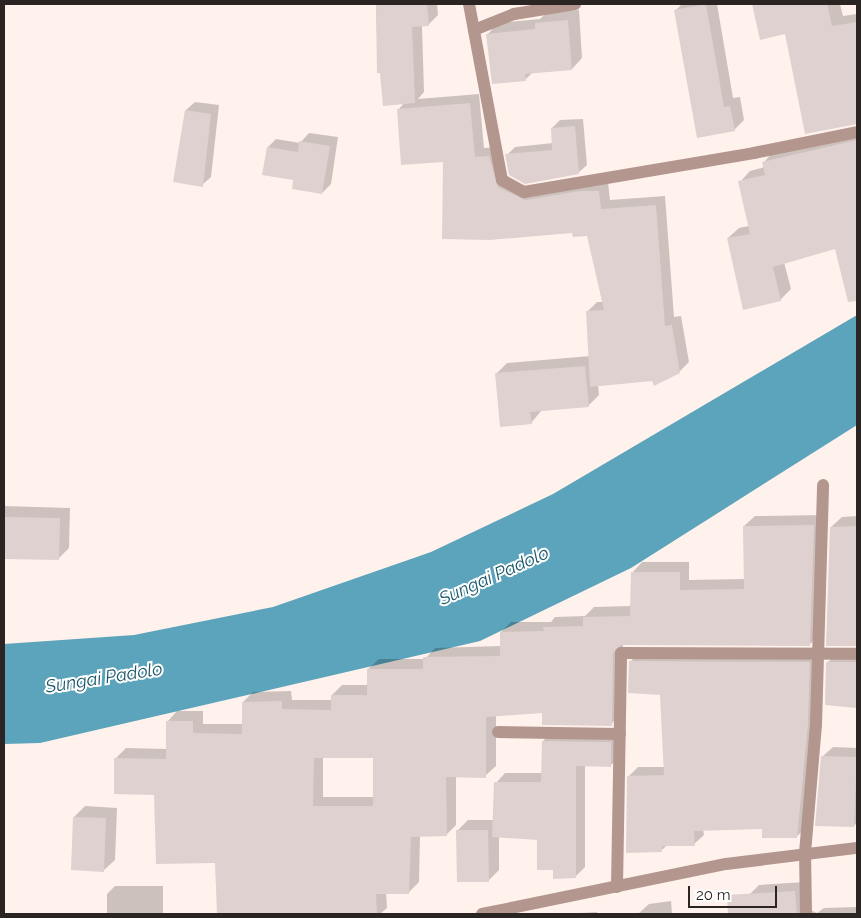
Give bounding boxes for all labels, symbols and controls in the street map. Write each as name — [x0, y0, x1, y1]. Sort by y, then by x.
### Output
water label: Sungai Padolo — [436, 542, 552, 610]
water label: Sungai Padolo — [44, 658, 164, 698]
scale bar — [691, 876, 780, 908]
text: 20 m — [696, 886, 731, 904]

